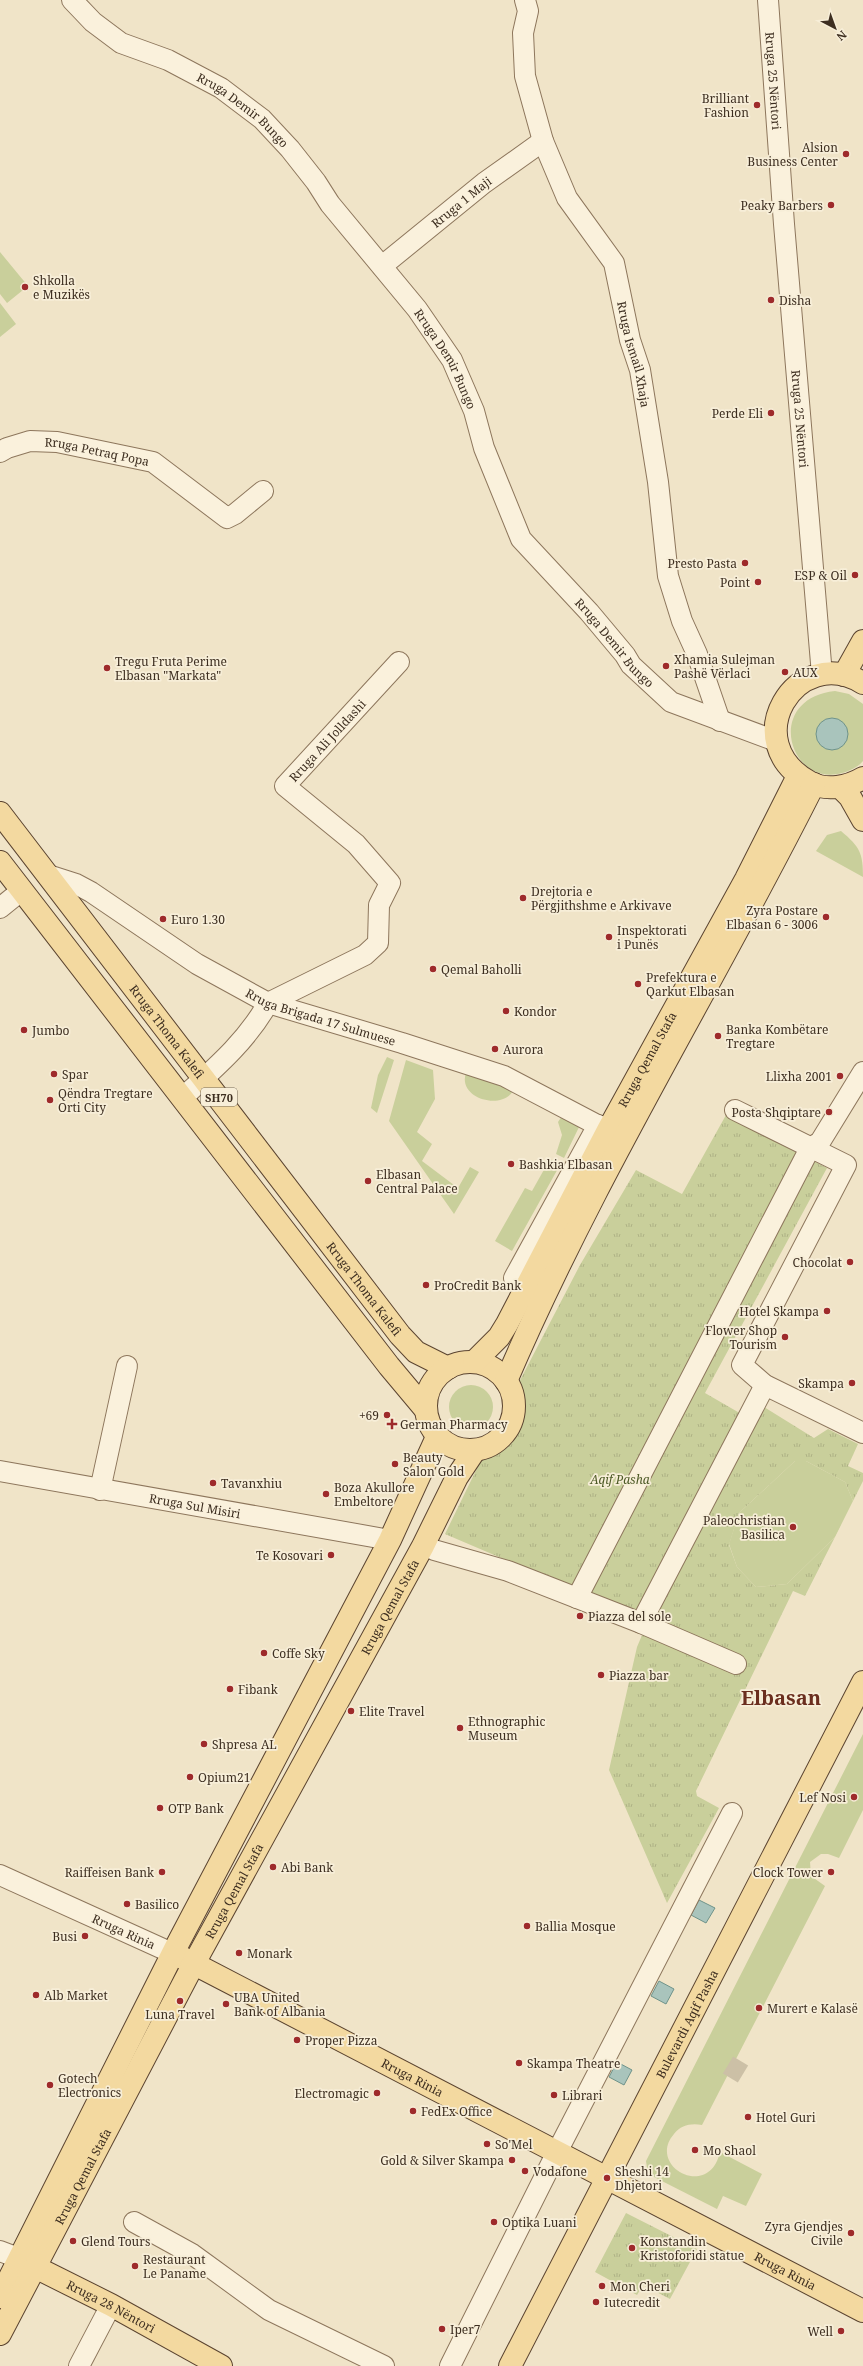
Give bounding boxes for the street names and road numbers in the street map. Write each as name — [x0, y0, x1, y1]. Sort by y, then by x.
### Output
street label: Rruga 25 Nëntori — [762, 31, 786, 130]
street label: Rruga Demir Bungo — [194, 68, 293, 151]
street label: Rruga 1 Maji — [428, 172, 495, 231]
street label: Rruga Ismail Xhaja — [614, 300, 654, 409]
street label: Rruga Demir Bungo — [411, 305, 481, 412]
street label: Rruga 25 Nëntori — [788, 369, 813, 468]
street label: Rruga Petraq Popa — [44, 433, 151, 470]
street label: Rruga Demir Bungo — [571, 594, 658, 691]
street label: Rruga Ali Jolldashi — [285, 695, 369, 785]
street label: Rruga Thoma Kalefi — [126, 981, 209, 1082]
street label: Rruga Brigada 17 Sulmuese — [243, 984, 398, 1049]
street label: Rruga Qemal Stafa — [614, 1008, 680, 1110]
road number: SH70 — [201, 1088, 237, 1106]
street label: Rruga Thoma Kalefi — [323, 1238, 406, 1339]
street label: Rruga Sul Misiri — [148, 1489, 242, 1522]
street label: Rruga Qemal Stafa — [357, 1556, 423, 1658]
street label: Rruga Qemal Stafa — [201, 1840, 267, 1942]
street label: Rruga Rinia — [90, 1909, 158, 1953]
street label: Bulevardi Aqif Pasha — [651, 1966, 722, 2081]
street label: Rruga Rinia — [379, 2054, 447, 2100]
street label: Rruga Qemal Stafa — [50, 2125, 115, 2227]
street label: Rruga Rinia — [752, 2248, 820, 2294]
street label: Rruga 28 Nëntori — [64, 2276, 159, 2337]

